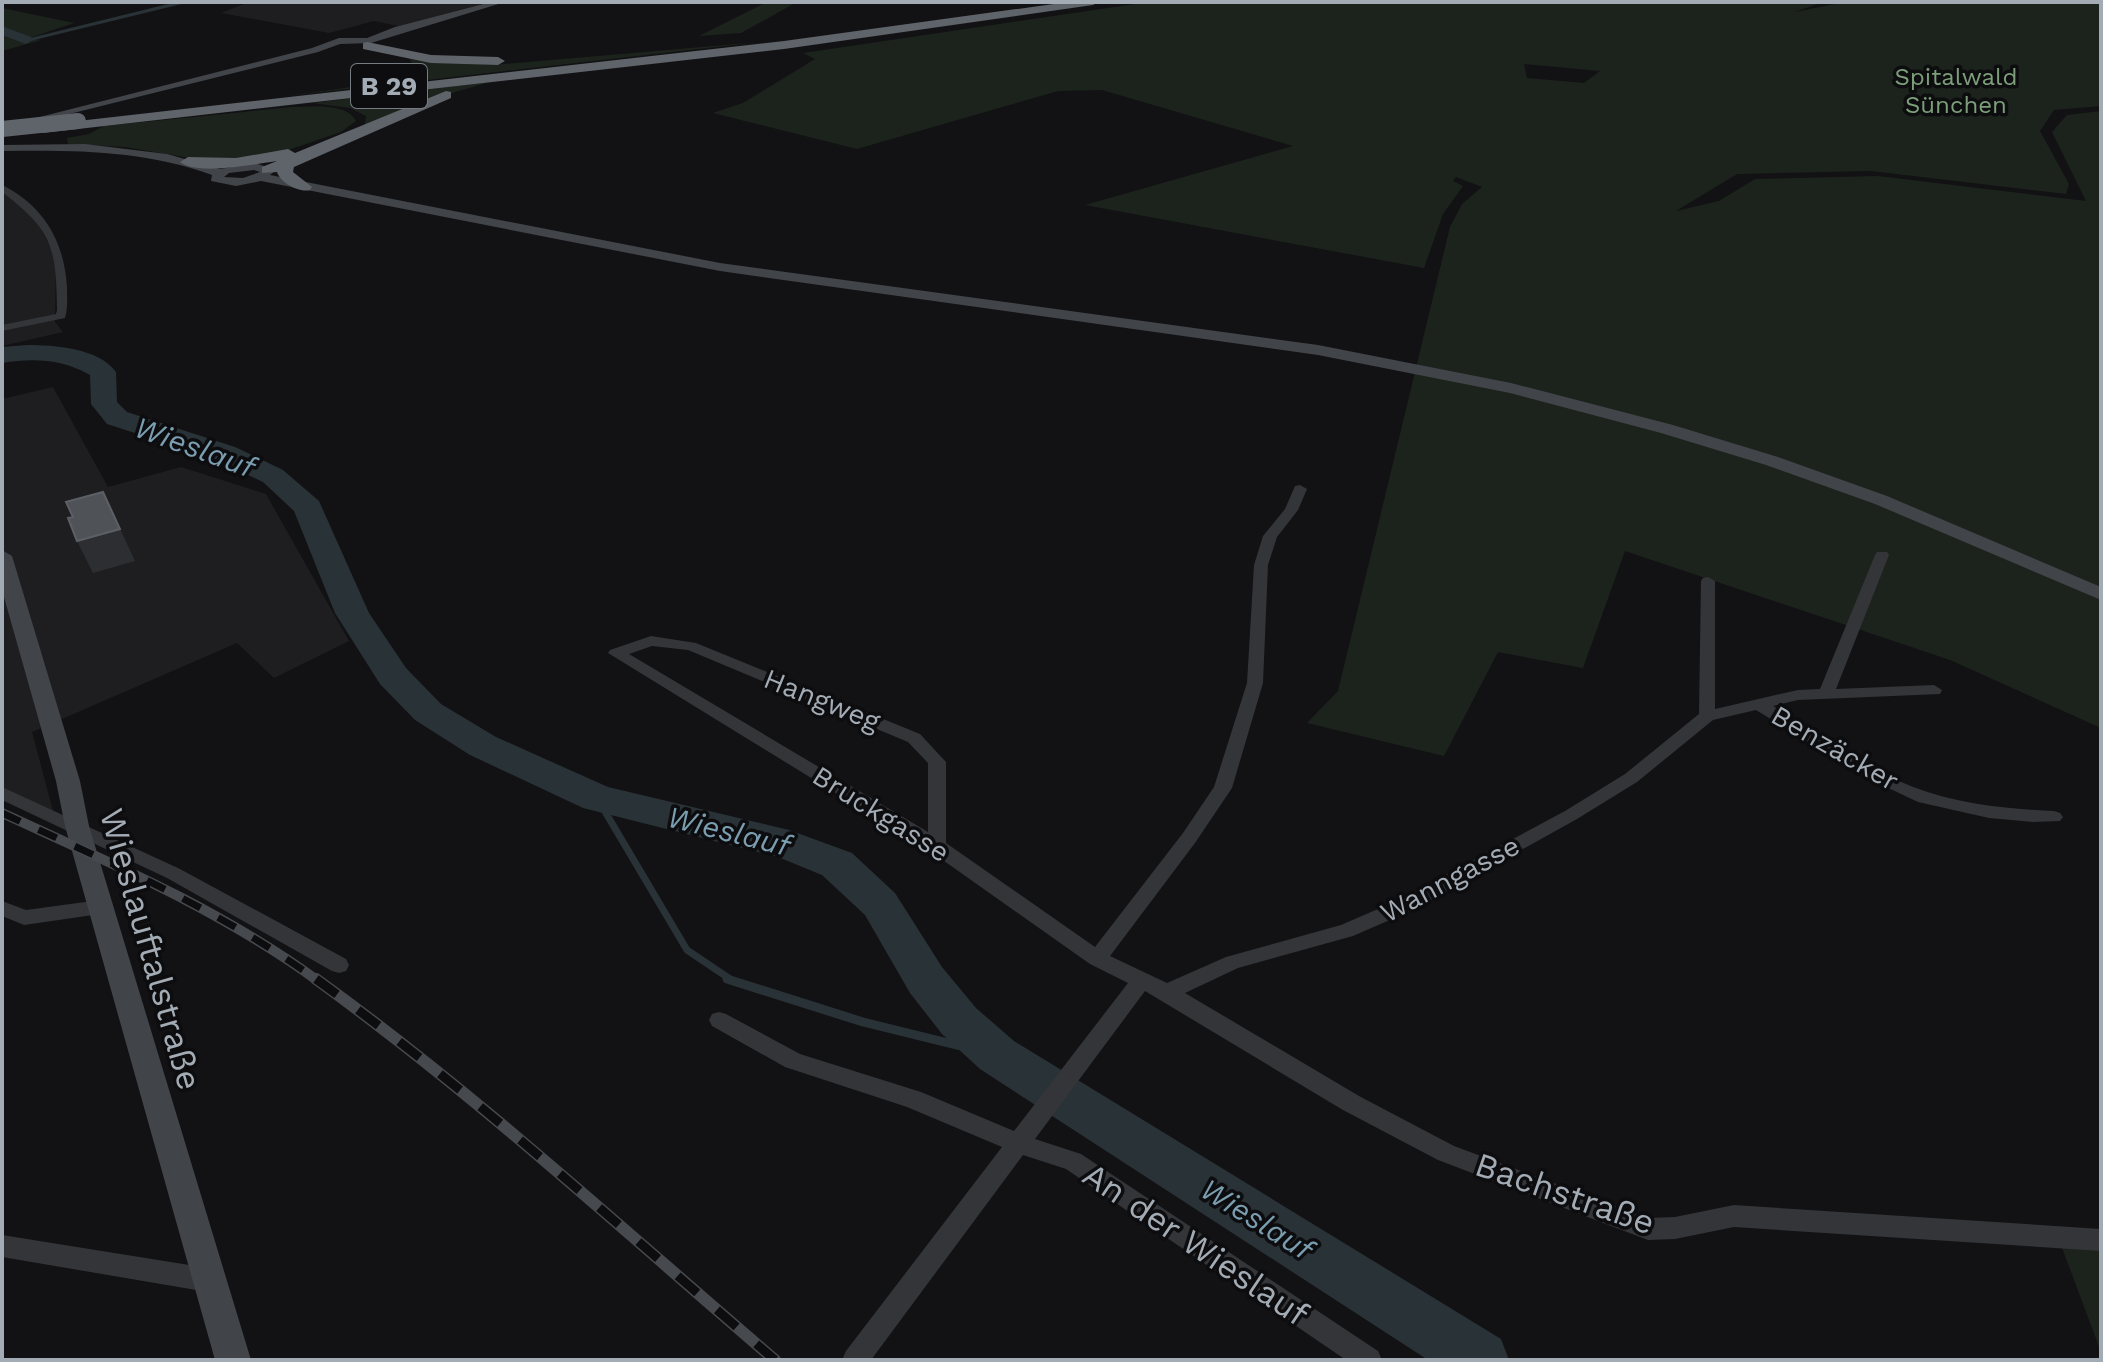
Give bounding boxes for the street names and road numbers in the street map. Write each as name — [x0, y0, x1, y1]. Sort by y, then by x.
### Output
road number: B 29 — [351, 64, 427, 108]
street label: Hangweg — [759, 662, 885, 738]
street label: Benzäcker — [1766, 698, 1904, 798]
street label: Bruckgasse — [807, 759, 955, 869]
street label: Wieslauftalstraße — [92, 804, 210, 1094]
street label: Wanngasse — [1375, 829, 1525, 929]
street label: Bachstraße — [1470, 1144, 1660, 1242]
street label: An der Wieslauf — [1076, 1154, 1316, 1334]

